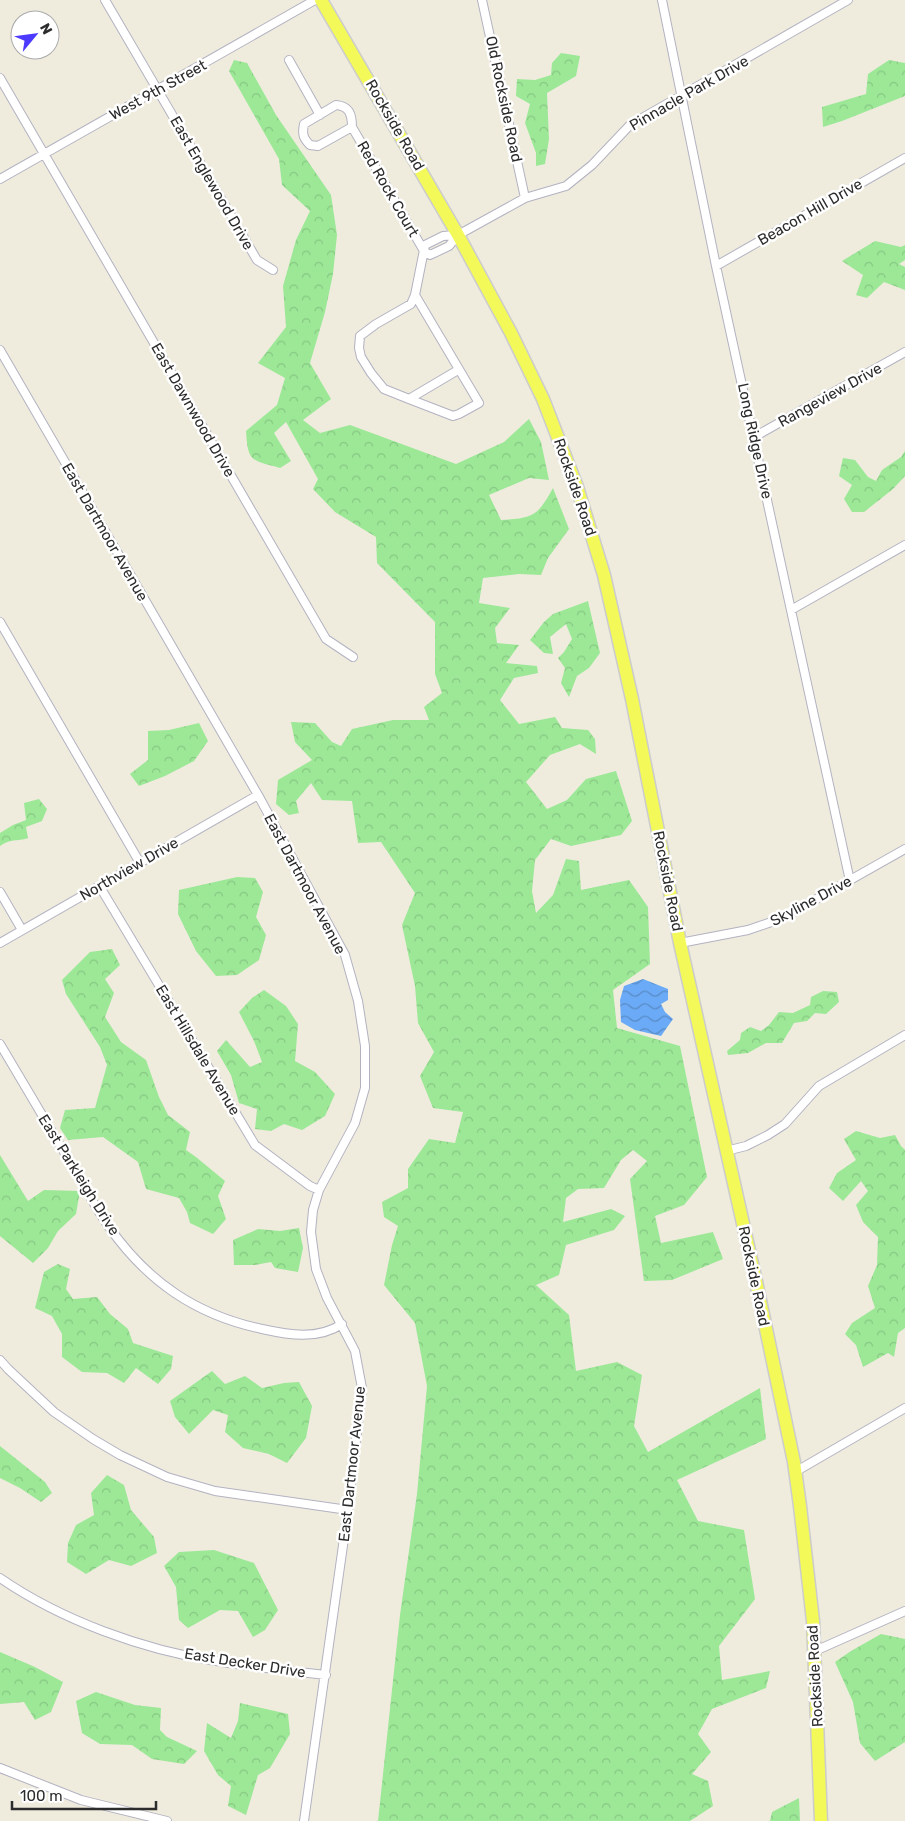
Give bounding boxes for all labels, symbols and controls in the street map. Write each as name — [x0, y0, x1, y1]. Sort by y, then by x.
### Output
north arrow — [10, 10, 60, 60]
text: N — [36, 20, 56, 37]
street label: Old Rockside Road — [482, 34, 526, 164]
street label: Pinnacle Park Drive — [626, 52, 752, 134]
street label: West 9th Street — [106, 56, 210, 124]
street label: Rockside Road — [362, 76, 428, 174]
street label: East Englewood Drive — [166, 113, 258, 253]
street label: Red Rock Court — [353, 138, 423, 240]
street label: Beacon Hill Drive — [755, 175, 865, 249]
street label: East Dawnwood Drive — [147, 340, 239, 480]
street label: Rangeview Drive — [775, 359, 885, 431]
street label: Long Ridge Drive — [734, 381, 776, 501]
street label: Rockside Road — [550, 436, 600, 538]
street label: East Dartmoor Avenue — [58, 460, 152, 604]
street label: East Dartmoor Avenue — [260, 811, 350, 957]
street label: Rockside Road — [649, 829, 687, 933]
street label: Northview Drive — [76, 833, 182, 905]
street label: Skyline Drive — [767, 872, 855, 930]
street label: East Hillsdale Avenue — [152, 982, 244, 1118]
street label: East Parkleigh Drive — [34, 1111, 124, 1239]
street label: Rockside Road — [735, 1224, 773, 1328]
street label: East Dartmoor Avenue — [335, 1385, 369, 1543]
street label: Rockside Road — [803, 1625, 827, 1727]
street label: East Decker Drive — [183, 1645, 307, 1681]
scale bar — [12, 1778, 156, 1810]
text: 100 m — [20, 1787, 62, 1805]

